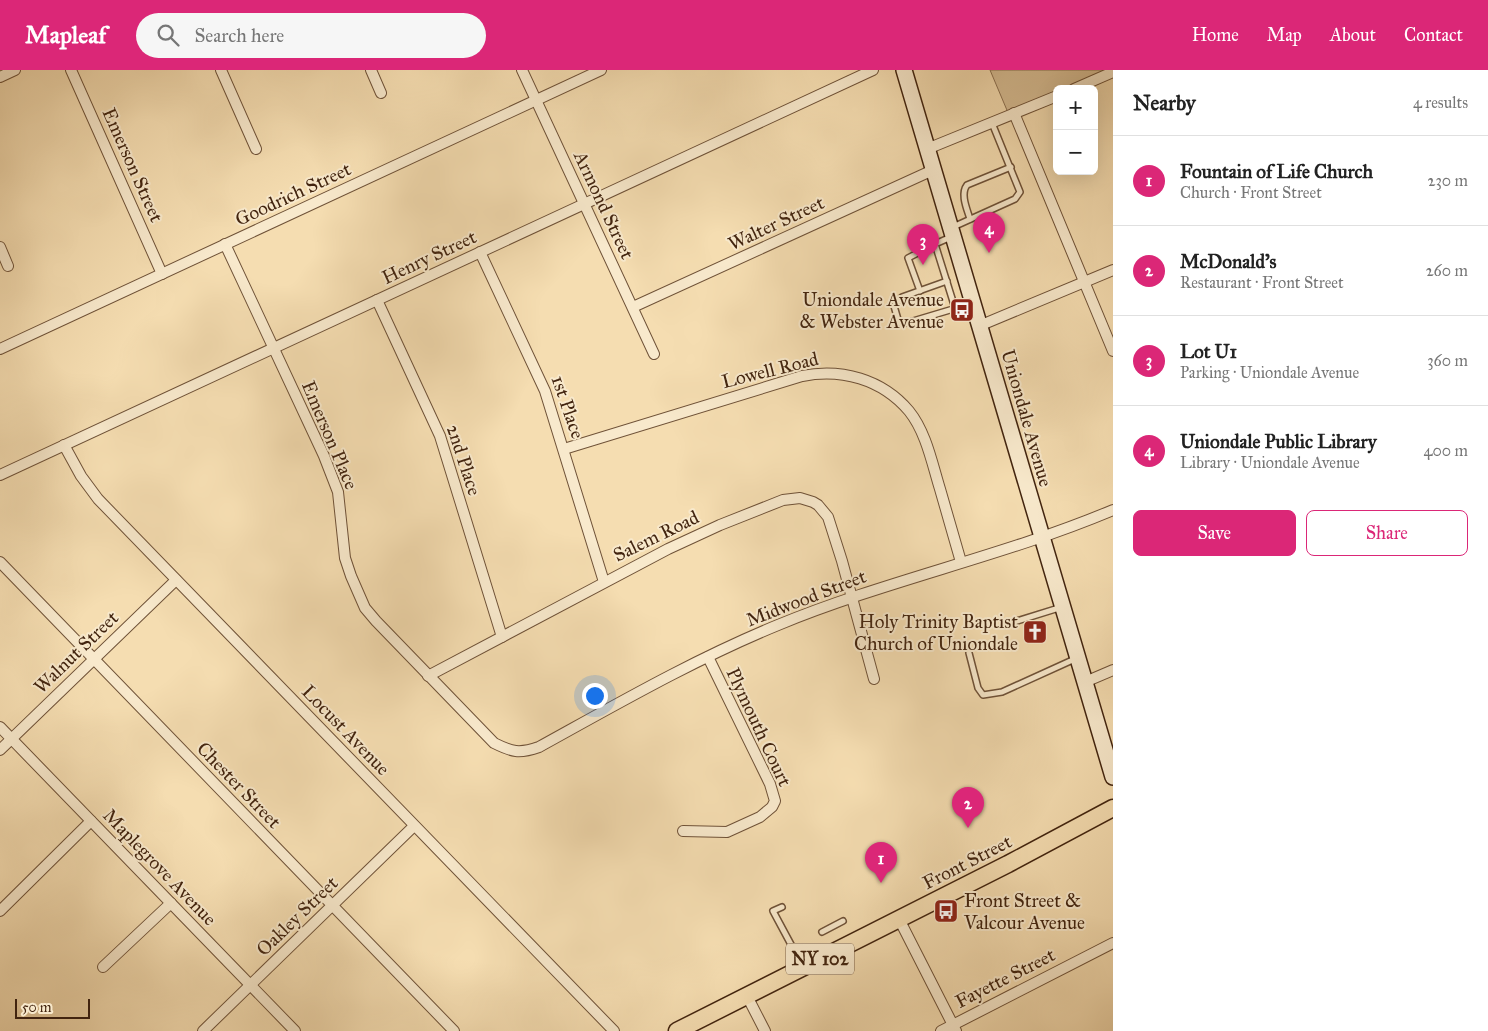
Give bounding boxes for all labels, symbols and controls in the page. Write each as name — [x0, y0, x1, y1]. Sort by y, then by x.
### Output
search box — [136, 13, 486, 58]
text: Mapleaf — [25, 20, 106, 50]
icon: search — [154, 21, 182, 49]
text: Search here — [194, 24, 284, 47]
text: Home — [1192, 24, 1239, 46]
text: Map — [1267, 24, 1302, 46]
text: About — [1330, 24, 1376, 46]
text: Contact — [1404, 24, 1463, 46]
map controls — [1053, 85, 1098, 175]
button: + — [1053, 85, 1098, 130]
text: Nearby — [1133, 90, 1196, 116]
text: 4 results — [1413, 93, 1468, 112]
street label: Emerson Street — [98, 104, 169, 226]
button: − — [1053, 130, 1098, 175]
street label: Armond Street — [569, 146, 639, 263]
street label: Goodrich Street — [231, 157, 355, 231]
text: Fountain of Life Church — [1180, 160, 1373, 183]
text: 1 — [1146, 171, 1152, 190]
text: 230 m — [1428, 171, 1468, 190]
text: Church · Front Street — [1180, 183, 1322, 202]
street label: Walter Street — [724, 191, 828, 255]
pin: 4 — [973, 212, 1005, 253]
pin: 3 — [907, 224, 939, 265]
street label: Henry Street — [378, 225, 480, 289]
text: McDonald's — [1180, 250, 1276, 273]
text: 2 — [1145, 261, 1153, 280]
text: 260 m — [1426, 261, 1468, 280]
text: Restaurant · Front Street — [1180, 273, 1344, 292]
place label: Uniondale Avenue & Webster Avenue — [800, 288, 944, 333]
bus stop icon: Uniondale Avenue & Webster Avenue — [949, 297, 975, 323]
text: Lot U1 — [1180, 340, 1237, 363]
street label: Lowell Road — [719, 347, 821, 393]
street label: Uniondale Avenue — [996, 347, 1058, 489]
text: 3 — [1146, 351, 1152, 370]
text: 360 m — [1427, 351, 1468, 370]
text: Parking · Uniondale Avenue — [1180, 363, 1359, 382]
street label: 1st Place — [547, 372, 590, 442]
street label: Emerson Place — [297, 377, 363, 493]
street label: 2nd Place — [442, 422, 486, 498]
text: Uniondale Public Library — [1180, 430, 1377, 453]
text: 4 — [1145, 441, 1153, 460]
text: 400 m — [1424, 441, 1468, 460]
text: Library · Uniondale Avenue — [1180, 453, 1360, 472]
street label: Salem Road — [609, 505, 703, 567]
button: Save — [1133, 510, 1296, 556]
button: Share — [1306, 510, 1468, 556]
street label: Midwood Street — [743, 564, 870, 631]
street label: Walnut Street — [29, 606, 123, 698]
place label: Holy Trinity Baptist Church of Uniondale — [854, 610, 1018, 655]
church icon: Holy Trinity Baptist Church of Uniondale — [1022, 619, 1048, 645]
street label: Plymouth Court — [721, 664, 797, 790]
street label: Locust Avenue — [297, 680, 395, 780]
your location — [582, 683, 608, 709]
street label: Chester Street — [192, 737, 286, 833]
pin: 2 — [952, 787, 984, 828]
street label: Maplegrove Avenue — [98, 804, 222, 931]
street label: Front Street — [919, 830, 1016, 894]
pin: 1 — [865, 842, 897, 883]
street label: Oakley Street — [251, 871, 343, 961]
place label: Front Street & Valcour Avenue — [963, 889, 1085, 934]
bus stop icon: Front Street & Valcour Avenue — [933, 898, 959, 924]
street label: Fayette Street — [951, 943, 1059, 1013]
road number: NY 102 — [786, 944, 854, 974]
scale bar — [15, 996, 90, 1019]
text: 50 m — [22, 999, 51, 1016]

